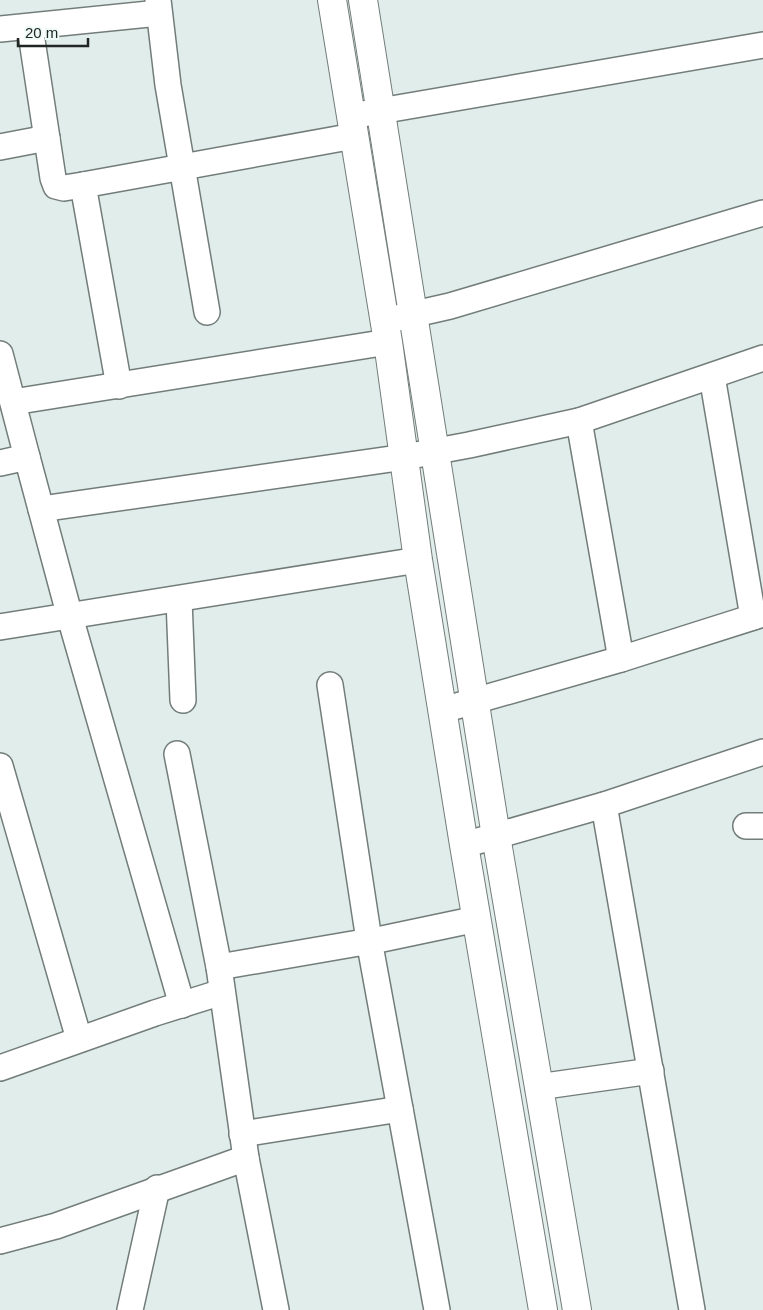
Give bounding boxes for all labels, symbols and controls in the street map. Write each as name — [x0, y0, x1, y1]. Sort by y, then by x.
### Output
scale bar — [18, 15, 88, 47]
text: 20 m — [25, 24, 58, 41]

